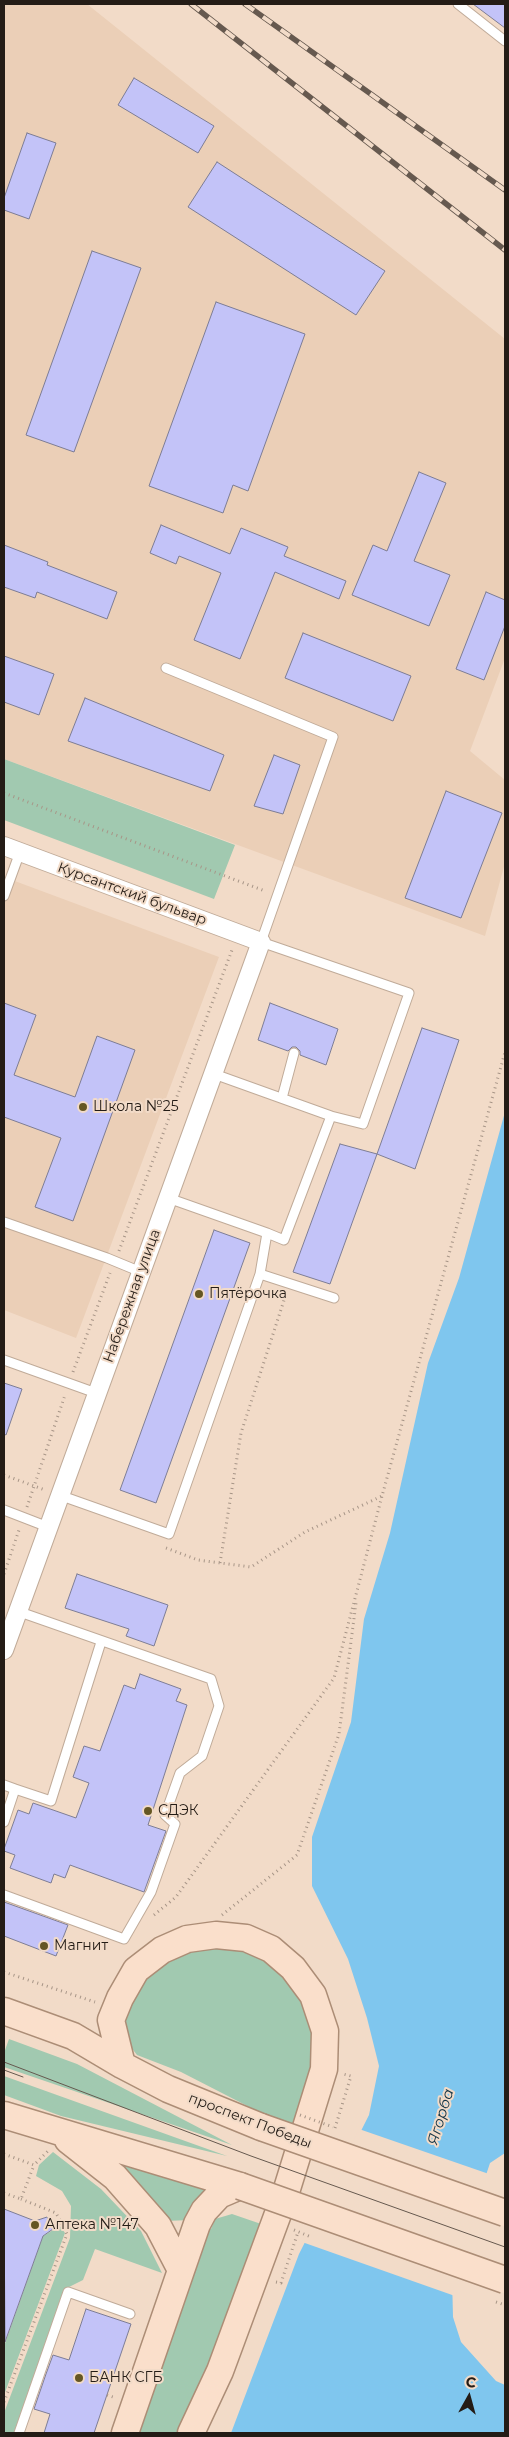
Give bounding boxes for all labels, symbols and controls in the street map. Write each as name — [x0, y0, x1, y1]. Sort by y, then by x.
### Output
street label: Курсантский бульвар — [55, 859, 209, 929]
place label: Школа №25 — [93, 1099, 179, 1115]
marker: Школа №25 — [77, 1101, 89, 1113]
street label: Набережная улица — [100, 1227, 164, 1365]
place label: Пятёрочка — [209, 1286, 287, 1302]
marker: Пятёрочка — [193, 1288, 205, 1300]
place label: СДЭК — [158, 1803, 199, 1819]
marker: СДЭК — [142, 1805, 154, 1817]
place label: Магнит — [54, 1938, 108, 1954]
marker: Магнит — [38, 1940, 50, 1952]
water label: Ягорба — [424, 2087, 458, 2147]
street label: проспект Победы — [186, 2090, 314, 2152]
place label: Аптека №147 — [45, 2217, 139, 2233]
marker: Аптека №147 — [29, 2219, 41, 2231]
place label: БАНК СГБ — [89, 2370, 163, 2386]
marker: БАНК СГБ — [73, 2372, 85, 2384]
north arrow — [444, 2372, 494, 2422]
text: С — [465, 2373, 477, 2392]

